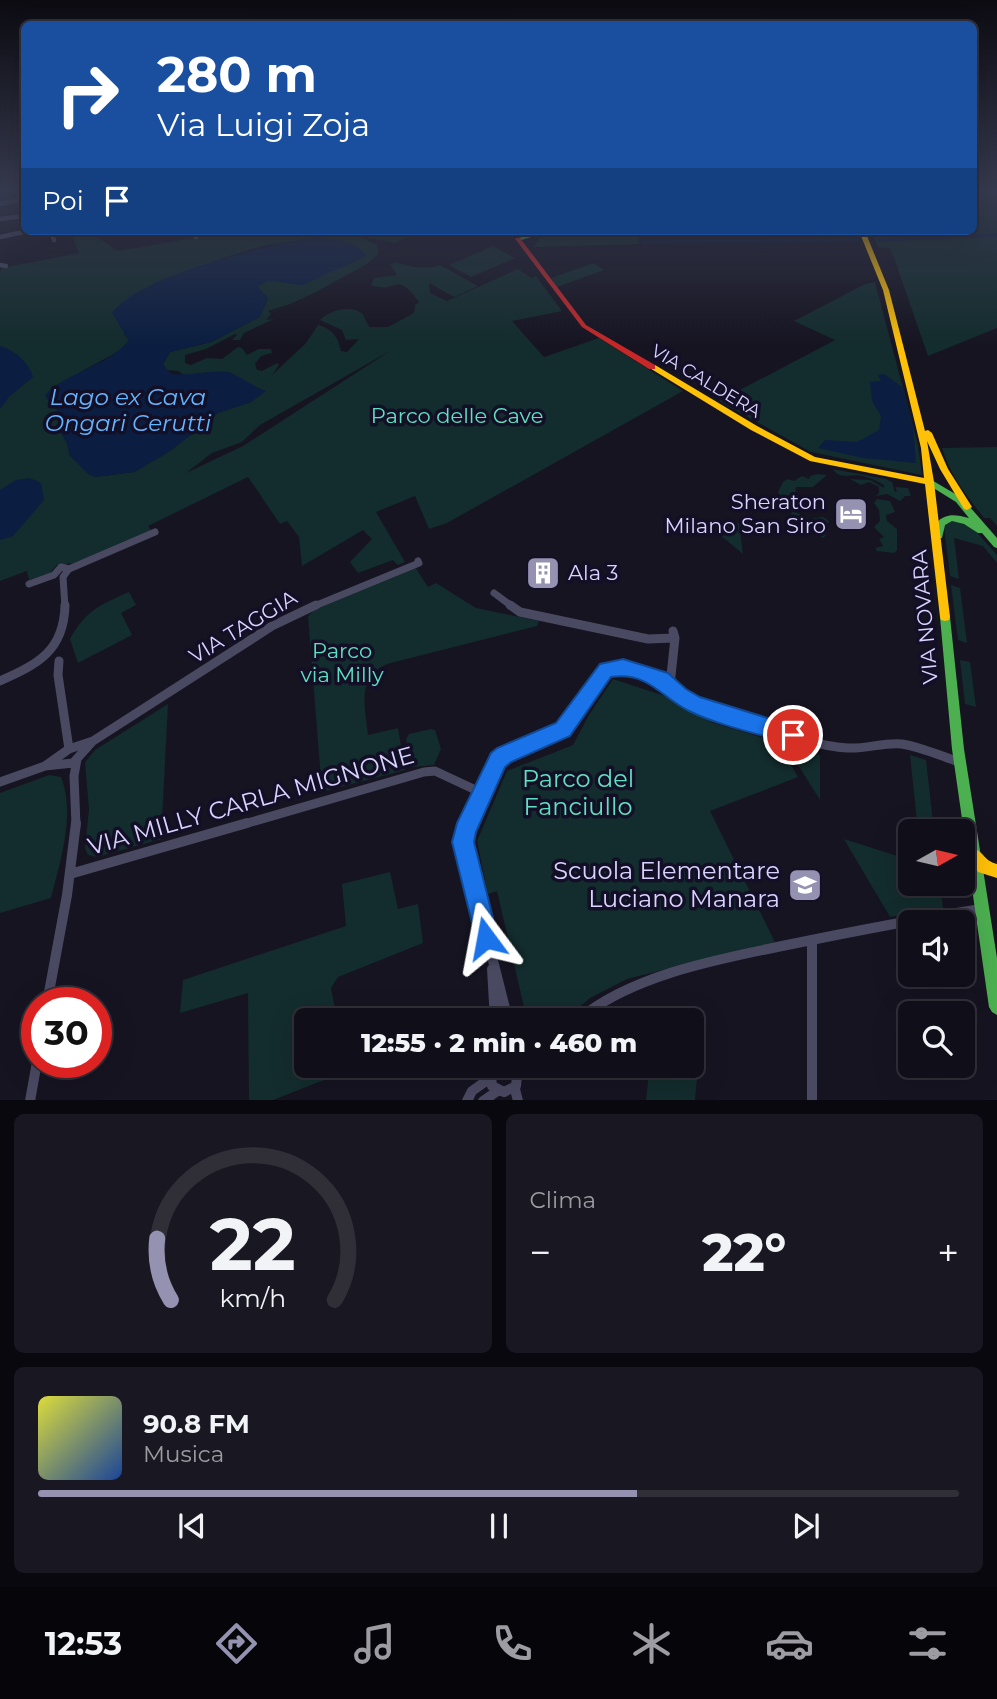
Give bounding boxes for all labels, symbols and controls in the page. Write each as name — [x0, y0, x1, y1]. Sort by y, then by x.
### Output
text: 280 m — [157, 45, 317, 104]
icon: right — [42, 49, 133, 140]
text: Via Luigi Zoja — [157, 105, 370, 144]
icon: arrive — [98, 182, 136, 220]
text: Poi — [42, 185, 84, 217]
street label: VIA CALDERA — [647, 340, 765, 422]
water label: Lago ex Cava Ongari Cerutti — [45, 383, 212, 437]
park label: Parco delle Cave — [371, 403, 543, 428]
place label: Sheraton Milano San Siro — [665, 489, 826, 538]
hotel icon: Sheraton Milano San Siro — [832, 495, 870, 533]
street label: VIA NOVARA — [906, 548, 943, 685]
building icon: Ala 3 — [524, 554, 562, 592]
place label: Ala 3 — [568, 560, 618, 585]
street label: VIA TAGGIA — [184, 584, 302, 669]
park label: Parco via Milly — [300, 638, 384, 687]
pin — [763, 705, 823, 765]
icon: arrive — [774, 716, 812, 754]
street label: VIA MILLY CARLA MIGNONE — [84, 740, 417, 861]
park label: Parco del Fanciullo — [522, 764, 634, 821]
north arrow — [898, 819, 975, 896]
map controls — [898, 819, 975, 1078]
place label: Scuola Elementare Luciano Manara — [553, 856, 780, 913]
school or university icon: Scuola Elementare Luciano Manara — [786, 866, 824, 904]
position arrow — [449, 901, 523, 975]
button: sound — [898, 910, 975, 987]
speed limit sign: 30 — [21, 987, 112, 1078]
button: search — [898, 1001, 975, 1078]
text: 12:55 · 2 min · 460 m — [361, 1027, 637, 1059]
text: Clima — [530, 1186, 596, 1214]
text: 22 — [210, 1200, 296, 1288]
text: 22° — [702, 1221, 786, 1284]
text: − — [530, 1229, 551, 1276]
text: + — [937, 1229, 959, 1276]
text: km/h — [219, 1282, 286, 1312]
text: 90.8 FM — [143, 1408, 250, 1440]
text: Musica — [143, 1440, 224, 1468]
icon: previous — [173, 1507, 211, 1545]
icon: pause — [480, 1507, 518, 1545]
icon: next — [787, 1507, 825, 1545]
icon: directions — [212, 1619, 261, 1668]
icon: music — [350, 1619, 399, 1668]
icon: phone — [488, 1619, 537, 1668]
icon: climate — [627, 1619, 676, 1668]
icon: car — [765, 1619, 814, 1668]
icon: filters — [903, 1619, 952, 1668]
text: 12:53 — [45, 1624, 122, 1663]

